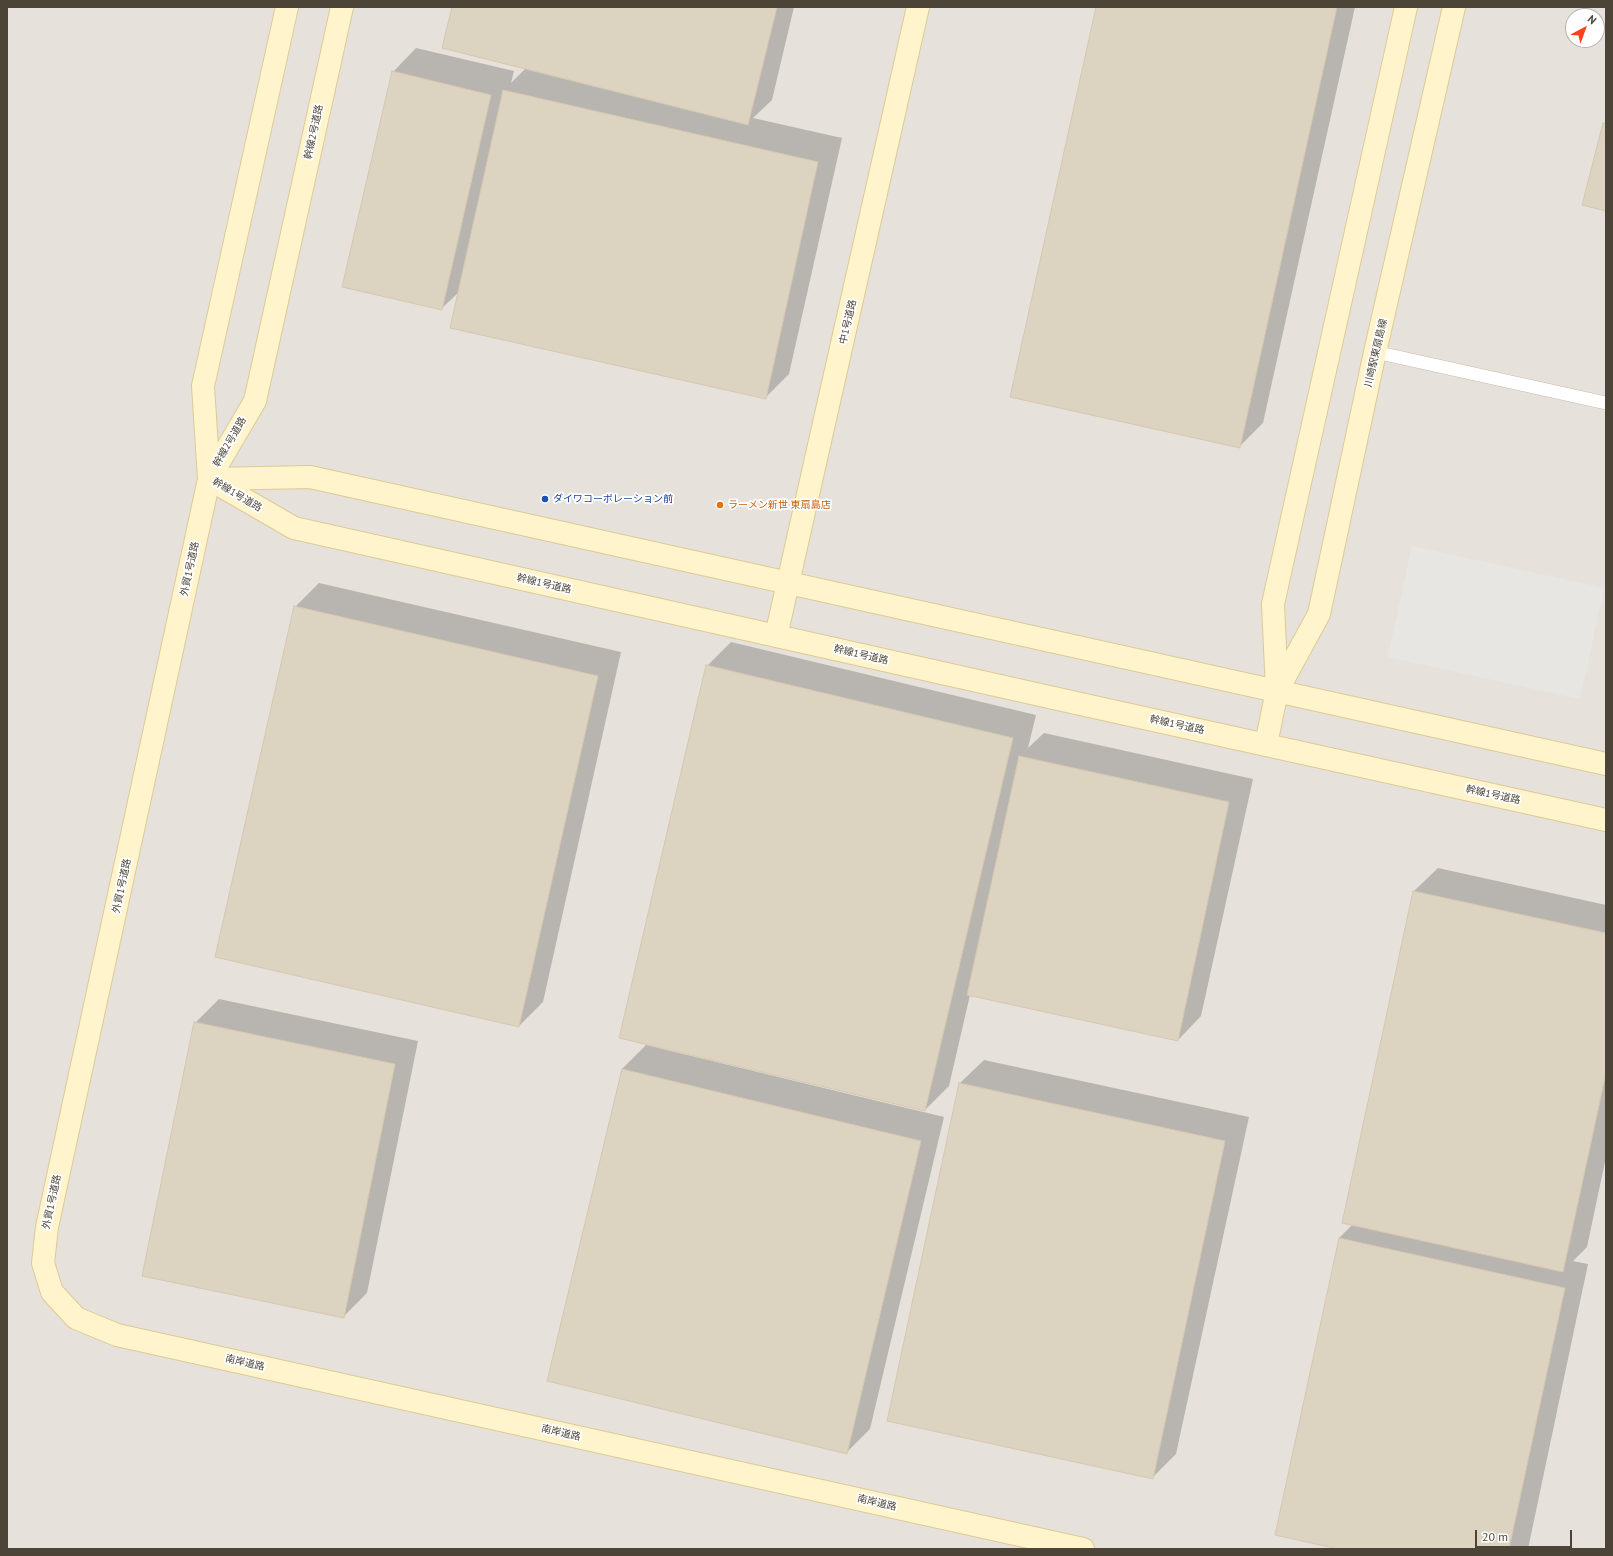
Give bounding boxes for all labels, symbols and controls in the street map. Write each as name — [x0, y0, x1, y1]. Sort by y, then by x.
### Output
north arrow — [1565, 8, 1605, 48]
text: N — [1585, 12, 1600, 27]
street label: 幹線2号道路 — [302, 104, 326, 160]
street label: 中1号道路 — [837, 299, 859, 345]
street label: 川崎駅東扇島線 — [1362, 318, 1390, 388]
street label: 幹線2号道路 — [211, 415, 249, 469]
street label: 幹線1号道路 — [210, 476, 264, 514]
place label: ダイワコーポレーション前 — [553, 493, 673, 505]
marker: ダイワコーポレーション前 — [540, 494, 550, 504]
place label: ラーメン新世 東扇島店 — [728, 499, 831, 511]
marker: ラーメン新世 東扇島店 — [715, 500, 725, 510]
street label: 外貿1号道路 — [178, 541, 202, 597]
street label: 幹線1号道路 — [516, 572, 572, 596]
street label: 幹線1号道路 — [833, 643, 889, 667]
street label: 幹線1号道路 — [1149, 713, 1205, 737]
street label: 幹線1号道路 — [1465, 783, 1521, 807]
street label: 外貿1号道路 — [110, 858, 134, 914]
street label: 外貿1号道路 — [40, 1174, 64, 1230]
street label: 南岸道路 — [224, 1353, 266, 1373]
street label: 南岸道路 — [540, 1423, 582, 1443]
street label: 南岸道路 — [856, 1493, 898, 1513]
scale bar — [1477, 1522, 1574, 1548]
text: 20 m — [1482, 1529, 1508, 1544]

